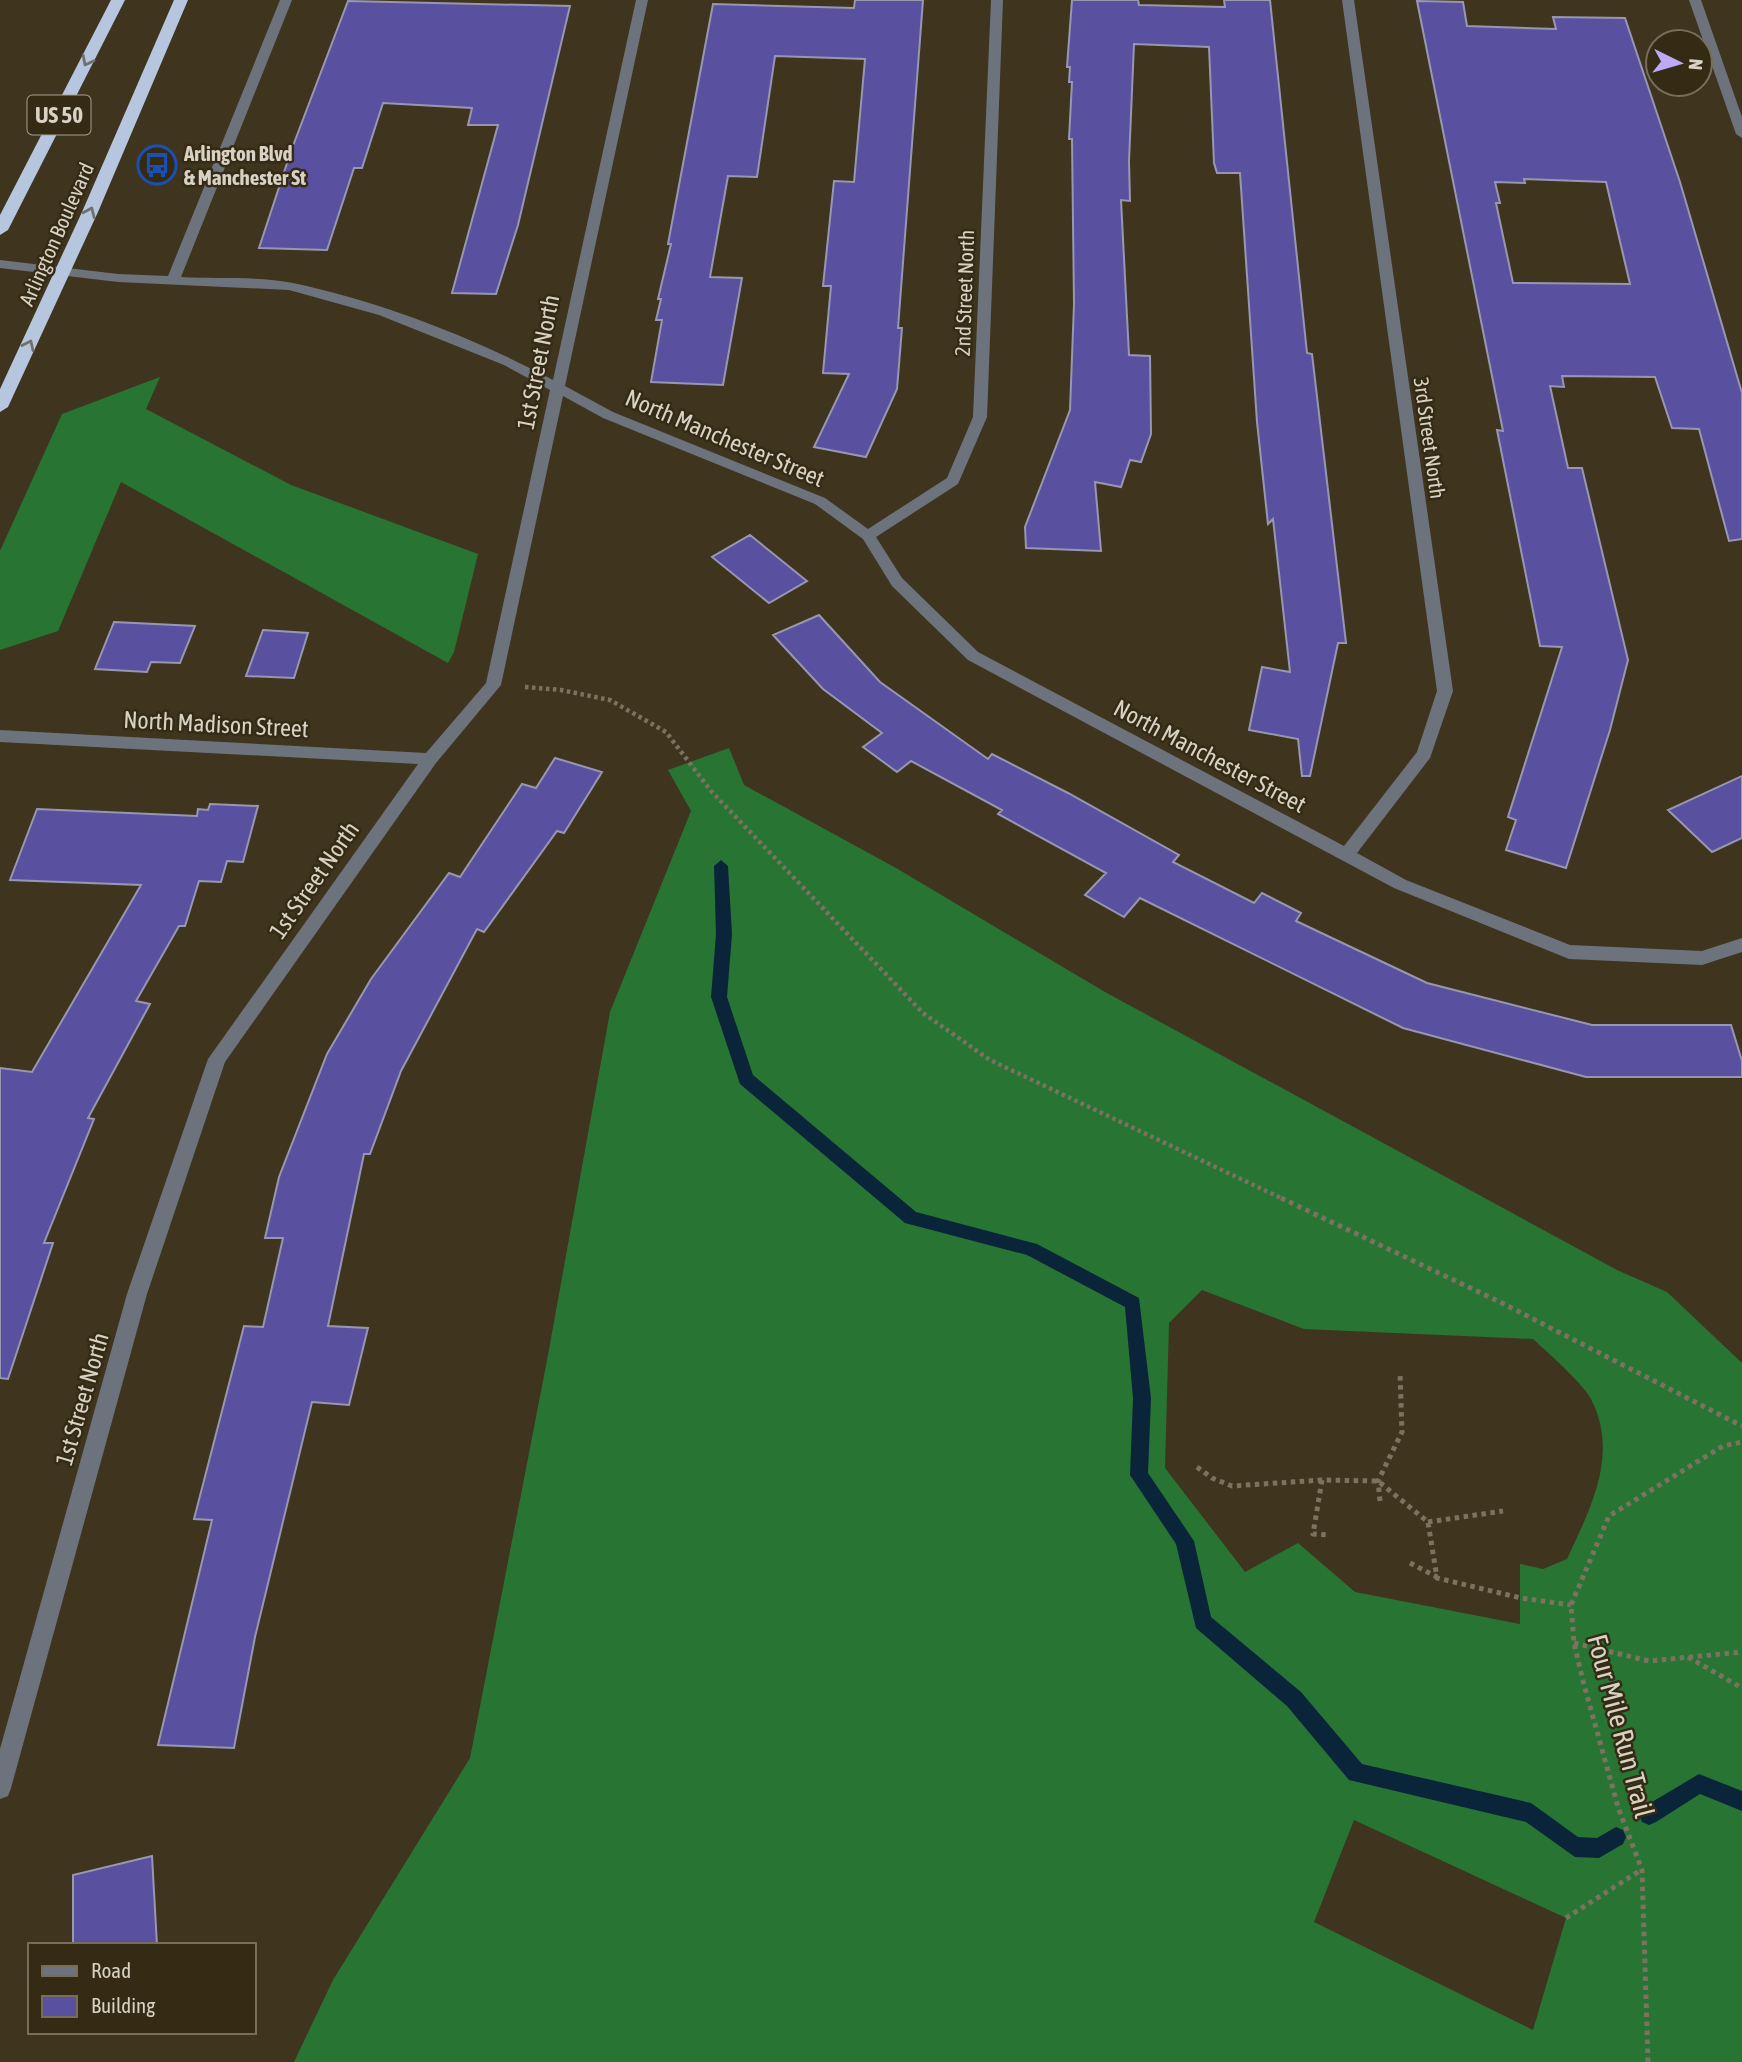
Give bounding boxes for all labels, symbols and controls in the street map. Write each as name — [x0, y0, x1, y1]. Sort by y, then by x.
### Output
north arrow — [1644, 28, 1714, 98]
one-way arrow — [82, 54, 95, 66]
text: N — [1684, 58, 1707, 71]
road number: US 50 — [28, 96, 90, 134]
place label: Arlington Blvd & Manchester St — [183, 141, 306, 189]
bus stop icon: Arlington Blvd & Manchester St — [136, 144, 178, 186]
street label: Arlington Boulevard — [14, 159, 98, 309]
one-way arrow — [82, 206, 96, 219]
street label: 2nd Street North — [950, 229, 978, 357]
street label: 1st Street North — [512, 292, 564, 432]
one-way arrow — [21, 340, 35, 352]
street label: 3rd Street North — [1410, 376, 1450, 500]
street label: North Manchester Street — [621, 384, 829, 492]
street label: North Manchester Street — [1109, 694, 1311, 818]
street label: North Madison Street — [123, 706, 309, 742]
street label: 1st Street North — [264, 816, 364, 944]
street label: 1st Street North — [50, 1330, 114, 1468]
street label: Four Mile Run Trail — [1581, 1631, 1661, 1822]
legend — [28, 1943, 256, 2034]
text: Road — [91, 1958, 131, 1982]
text: Building — [91, 1993, 155, 2017]

